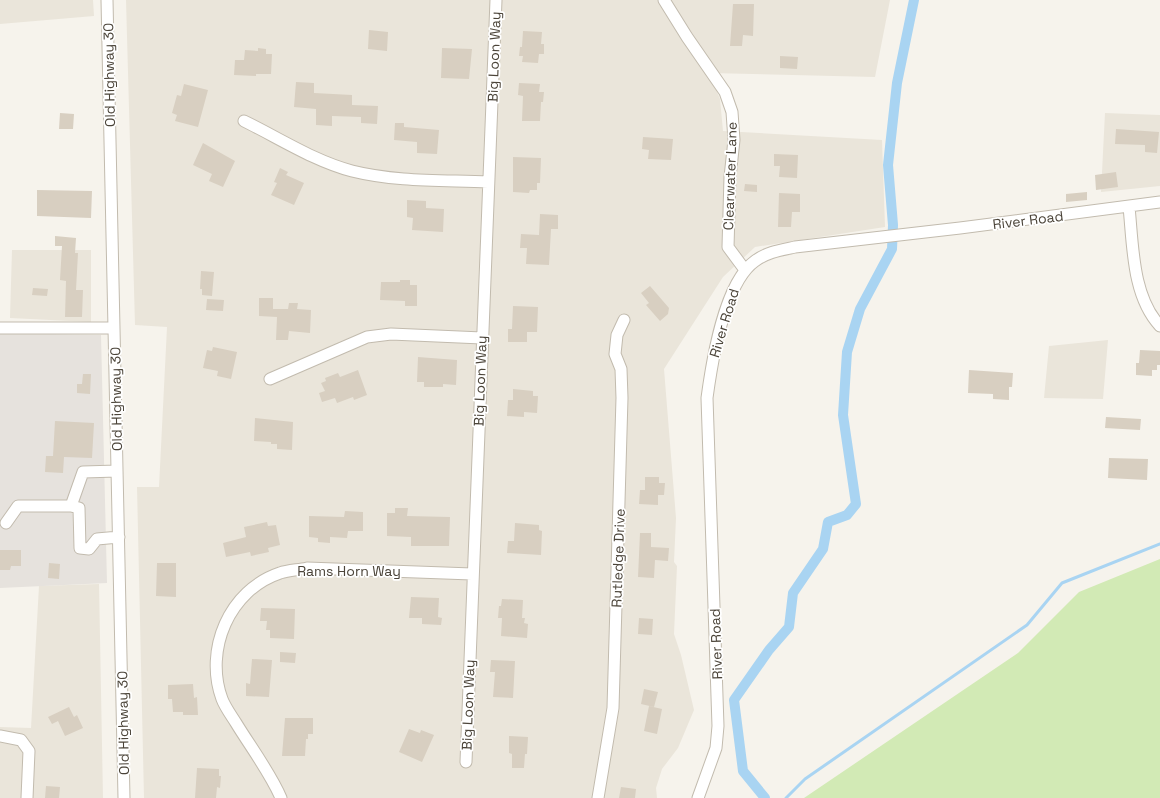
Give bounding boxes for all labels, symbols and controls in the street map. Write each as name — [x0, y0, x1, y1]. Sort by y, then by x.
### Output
street label: Big Loon Way — [483, 11, 505, 103]
street label: Old Highway 30 — [99, 23, 119, 127]
street label: Clearwater Lane — [719, 121, 741, 231]
street label: River Road — [992, 207, 1064, 233]
street label: River Road — [705, 286, 743, 360]
street label: Big Loon Way — [469, 335, 491, 427]
street label: Old Highway 30 — [106, 347, 126, 451]
street label: Rutledge Drive — [607, 508, 629, 608]
street label: Rams Horn Way — [297, 562, 401, 580]
street label: River Road — [706, 608, 726, 680]
street label: Big Loon Way — [457, 659, 479, 751]
street label: Old Highway 30 — [113, 671, 133, 775]

